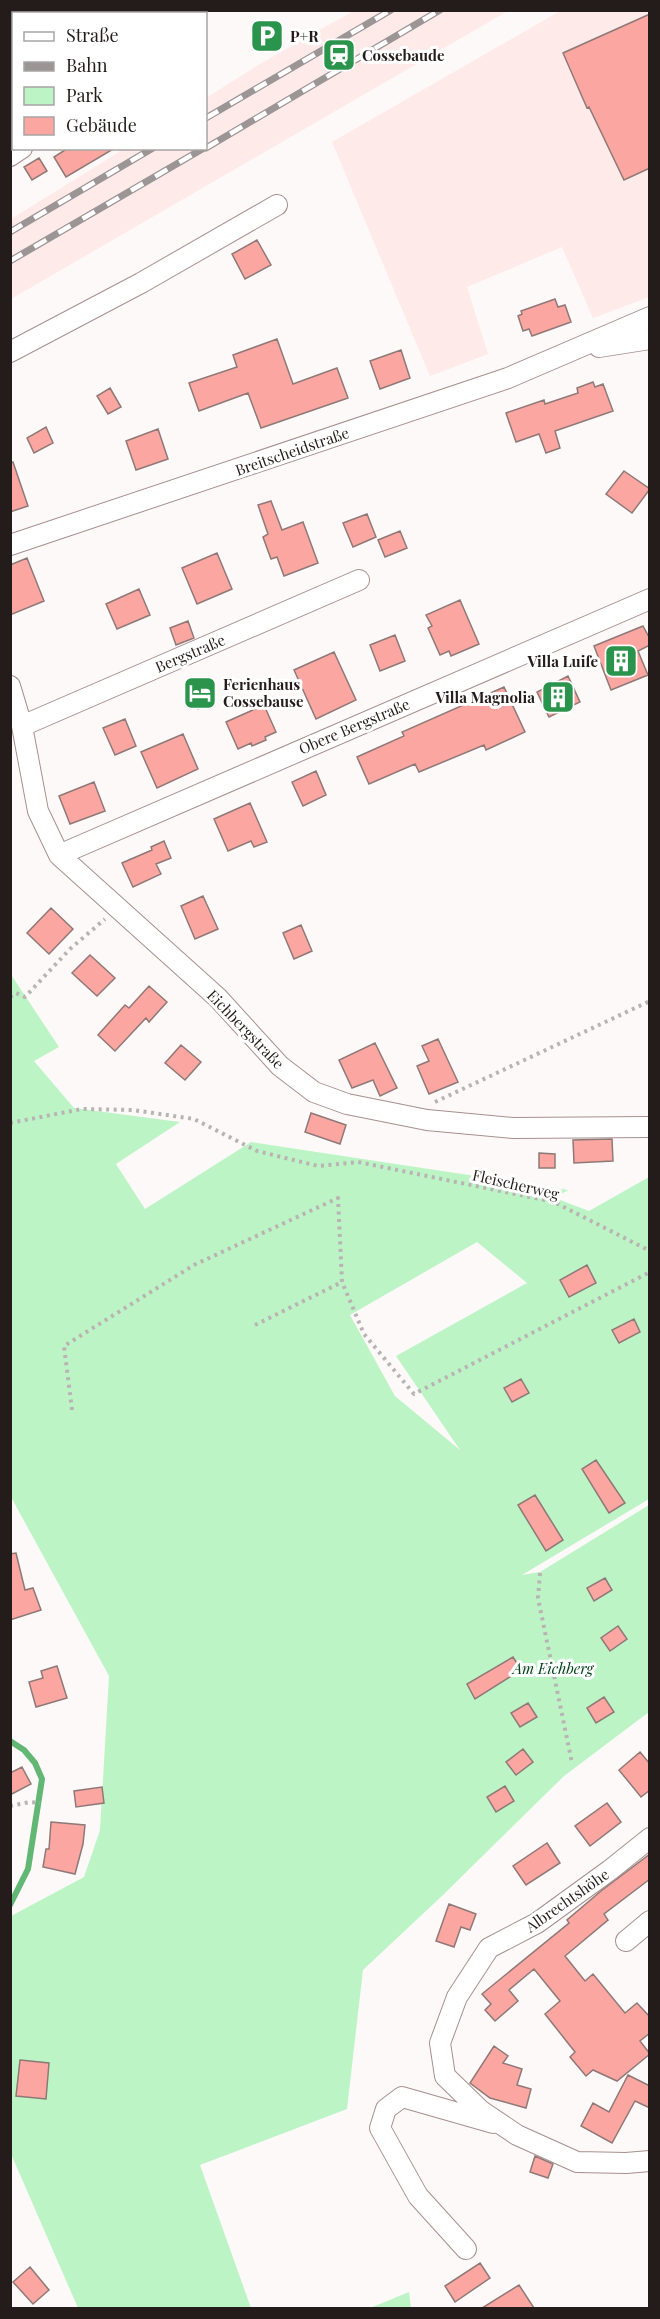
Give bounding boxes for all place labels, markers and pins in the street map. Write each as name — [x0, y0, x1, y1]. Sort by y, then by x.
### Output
parking icon: P+R — [249, 18, 285, 54]
place label: P+R — [290, 26, 319, 46]
station icon: Cossebaude — [321, 37, 357, 73]
place label: Cossebaude — [362, 45, 445, 65]
building icon: Villa Luiſe — [603, 643, 639, 679]
place label: Villa Luiſe — [527, 651, 598, 671]
place label: Ferienhaus Cossebause — [223, 674, 304, 711]
hotel icon: Ferienhaus Cossebause — [182, 675, 218, 711]
building icon: Villa Magnolia — [540, 679, 576, 715]
place label: Villa Magnolia — [435, 687, 535, 707]

